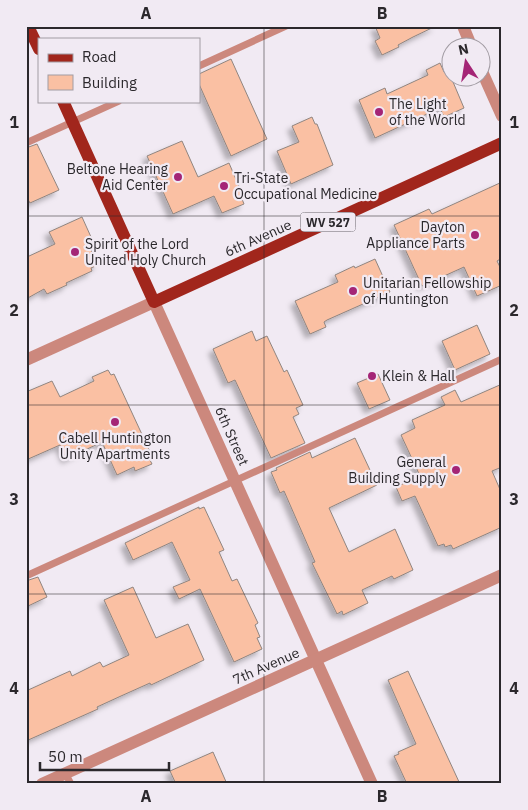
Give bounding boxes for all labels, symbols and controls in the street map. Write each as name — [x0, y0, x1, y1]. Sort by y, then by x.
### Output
text: A — [141, 3, 152, 23]
text: B — [377, 3, 388, 23]
legend — [38, 38, 200, 102]
north arrow — [440, 38, 490, 88]
text: N — [456, 39, 470, 59]
text: Road — [82, 47, 117, 66]
text: Building — [82, 73, 137, 92]
place label: The Light of the World — [389, 95, 466, 129]
marker: The Light of the World — [373, 106, 385, 118]
text: 1 — [9, 112, 19, 132]
text: 1 — [509, 112, 519, 132]
place label: Beltone Hearing Aid Center — [67, 160, 169, 194]
place label: Tri-State Occupational Medicine — [234, 169, 377, 203]
marker: Beltone Hearing Aid Center — [172, 171, 184, 183]
marker: Tri-State Occupational Medicine — [218, 180, 230, 192]
road number: WV 527 — [300, 212, 356, 232]
street label: 6th Avenue — [222, 215, 295, 261]
place label: Dayton Appliance Parts — [366, 218, 465, 252]
marker: Dayton Appliance Parts — [469, 229, 481, 241]
place label: Spirit of the Lord United Holy Church — [85, 235, 206, 269]
marker: Spirit of the Lord United Holy Church — [69, 246, 81, 258]
place label: Unitarian Fellowship of Huntington — [363, 274, 491, 308]
marker: Unitarian Fellowship of Huntington — [347, 285, 359, 297]
text: 2 — [9, 300, 19, 320]
text: 2 — [509, 300, 519, 320]
place label: Klein & Hall — [382, 367, 455, 385]
marker: Klein & Hall — [366, 370, 378, 382]
street label: 6th Street — [211, 404, 253, 468]
marker: Cabell Huntington Unity Apartments — [109, 416, 121, 428]
place label: Cabell Huntington Unity Apartments — [58, 429, 172, 463]
place label: General Building Supply — [348, 453, 446, 487]
marker: General Building Supply — [450, 464, 462, 476]
text: 3 — [9, 489, 19, 509]
text: 3 — [509, 489, 519, 509]
street label: 7th Avenue — [230, 643, 303, 689]
text: 4 — [9, 678, 19, 698]
text: 4 — [509, 678, 519, 698]
scale bar — [40, 740, 169, 772]
text: 50 m — [48, 747, 83, 766]
text: A — [141, 786, 152, 806]
text: B — [377, 786, 388, 806]

